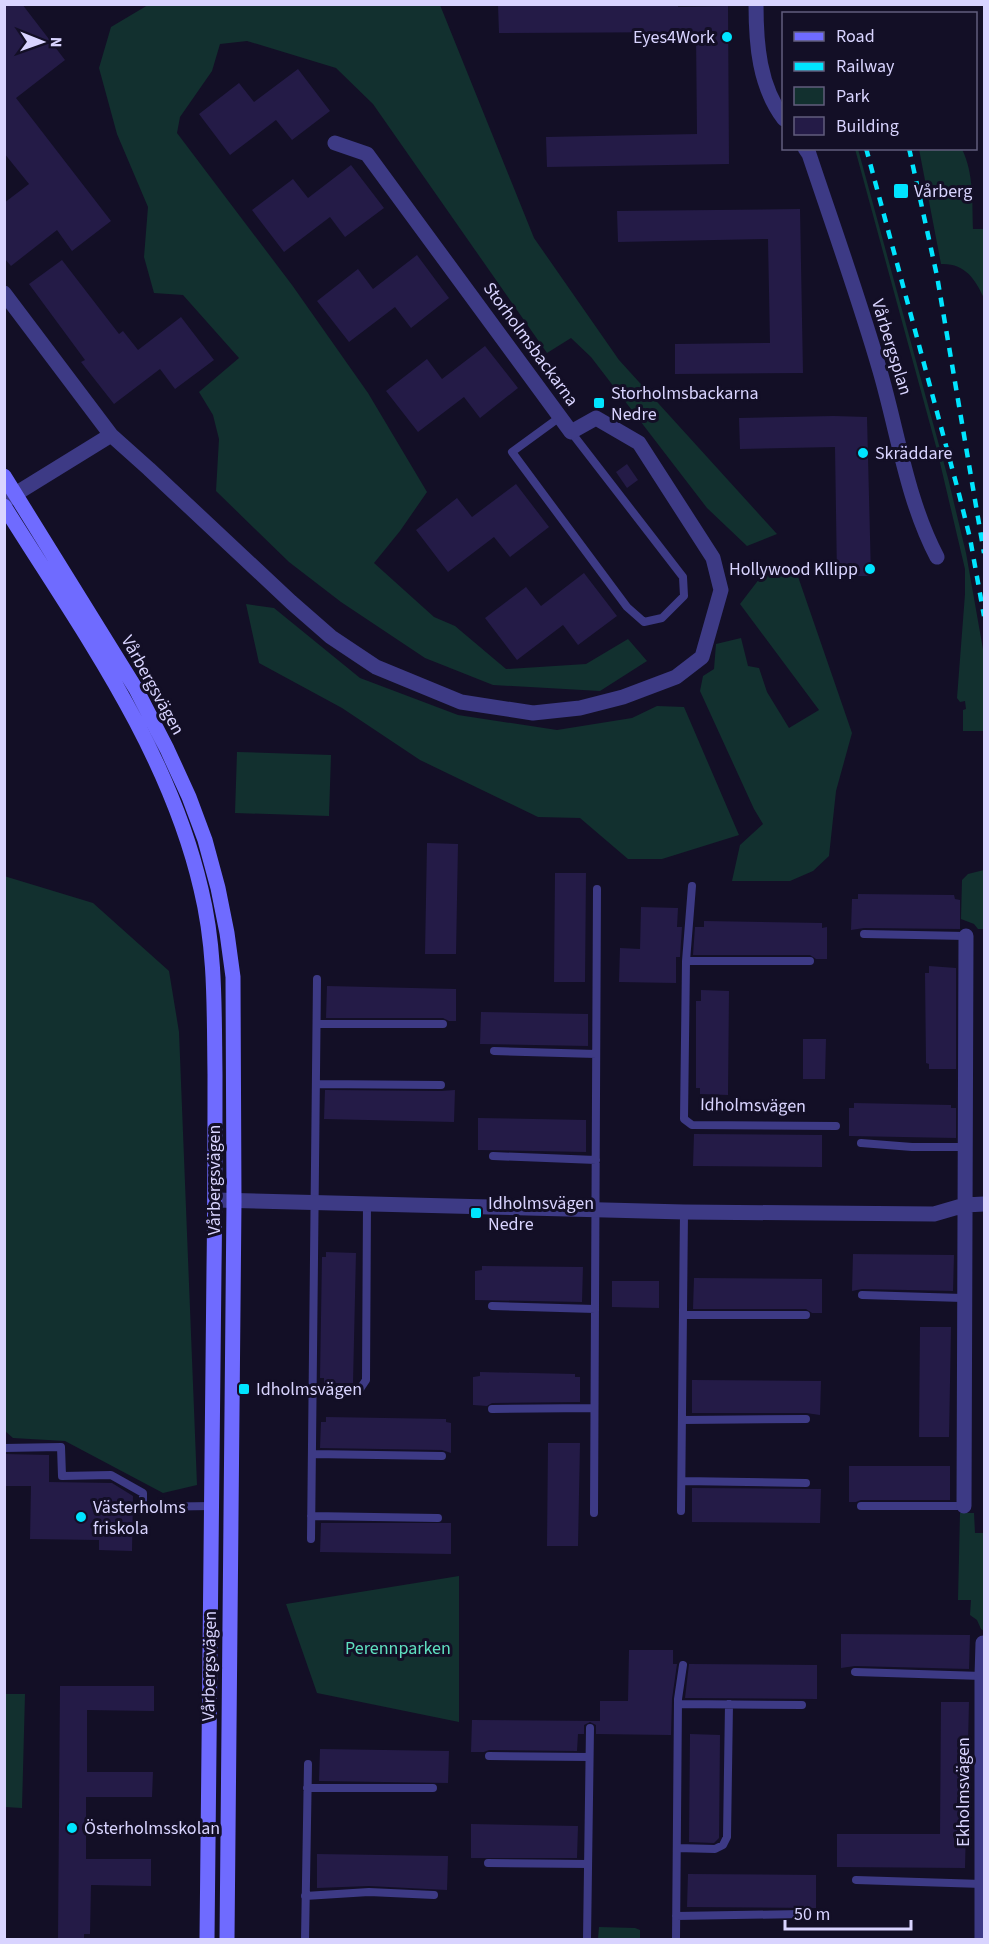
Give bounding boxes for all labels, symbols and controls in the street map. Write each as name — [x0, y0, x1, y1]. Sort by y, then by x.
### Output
north arrow — [12, 12, 72, 72]
legend — [782, 12, 977, 150]
text: Road — [836, 24, 875, 49]
place label: Eyes4Work — [633, 25, 715, 50]
marker: Eyes4Work — [720, 30, 734, 44]
text: N — [45, 37, 67, 48]
text: Railway — [836, 54, 895, 79]
text: Park — [836, 84, 870, 109]
text: Building — [836, 114, 899, 139]
place label: Vårberg — [914, 179, 972, 204]
marker: Vårberg — [892, 182, 910, 200]
street label: Storholmsbackarna — [477, 277, 584, 411]
street label: Vårbergsplan — [865, 296, 918, 398]
place label: Storholmsbackarna Nedre — [611, 381, 759, 427]
marker: Storholmsbackarna Nedre — [592, 396, 606, 410]
place label: Skräddare — [875, 441, 953, 466]
marker: Skräddare — [856, 446, 870, 460]
place label: Hollywood Kllipp — [729, 557, 858, 582]
marker: Hollywood Kllipp — [863, 562, 877, 576]
street label: Vårbergsvägen — [115, 631, 190, 740]
street label: Idholmsvägen — [700, 1092, 806, 1119]
street label: Vårbergsvägen — [202, 1125, 227, 1235]
place label: Idholmsvägen Nedre — [488, 1191, 594, 1237]
marker: Idholmsvägen Nedre — [469, 1206, 483, 1220]
place label: Idholmsvägen — [256, 1377, 362, 1402]
marker: Idholmsvägen — [237, 1382, 251, 1396]
place label: Västerholms friskola — [93, 1495, 186, 1541]
marker: Västerholms friskola — [74, 1510, 88, 1524]
street label: Vårbergsvägen — [196, 1611, 223, 1721]
park label: Perennparken — [345, 1636, 451, 1661]
street label: Ekholmsvägen — [951, 1737, 976, 1847]
place label: Österholmsskolan — [84, 1816, 220, 1841]
marker: Österholmsskolan — [65, 1821, 79, 1835]
scale bar — [785, 1893, 911, 1931]
text: 50 m — [794, 1902, 830, 1927]

